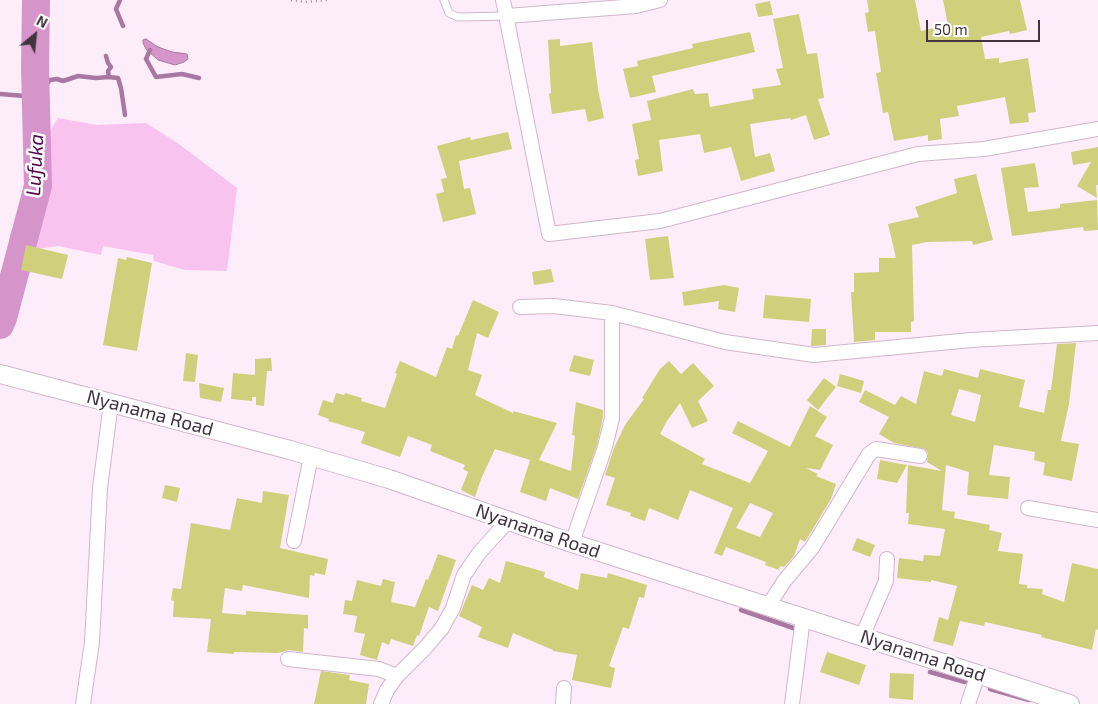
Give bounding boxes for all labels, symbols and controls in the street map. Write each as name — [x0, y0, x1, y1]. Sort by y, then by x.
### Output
north arrow — [10, 10, 60, 60]
scale bar — [928, 10, 1042, 42]
text: N — [34, 11, 51, 31]
text: 50 m — [934, 20, 968, 38]
water label: Lufuka — [21, 133, 49, 197]
street label: Nyanama Road — [84, 385, 216, 441]
street label: Nyanama Road — [473, 499, 603, 563]
street label: Nyanama Road — [858, 625, 988, 687]

